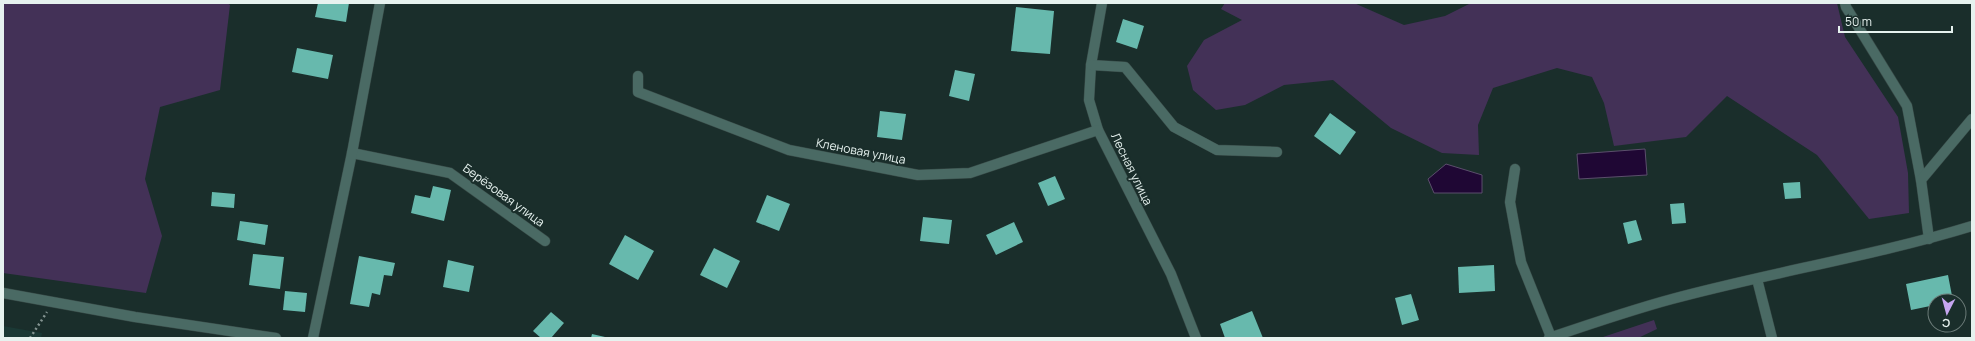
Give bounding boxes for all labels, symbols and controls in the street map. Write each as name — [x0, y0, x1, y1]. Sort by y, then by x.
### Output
scale bar — [1839, 8, 1952, 34]
text: 50 m — [1845, 13, 1872, 30]
street label: Лесная улица — [1107, 130, 1157, 208]
street label: Кленовая улица — [815, 134, 907, 168]
street label: Берёзовая улица — [460, 160, 548, 230]
north arrow — [1927, 293, 1967, 333]
text: С — [1941, 316, 1951, 331]

